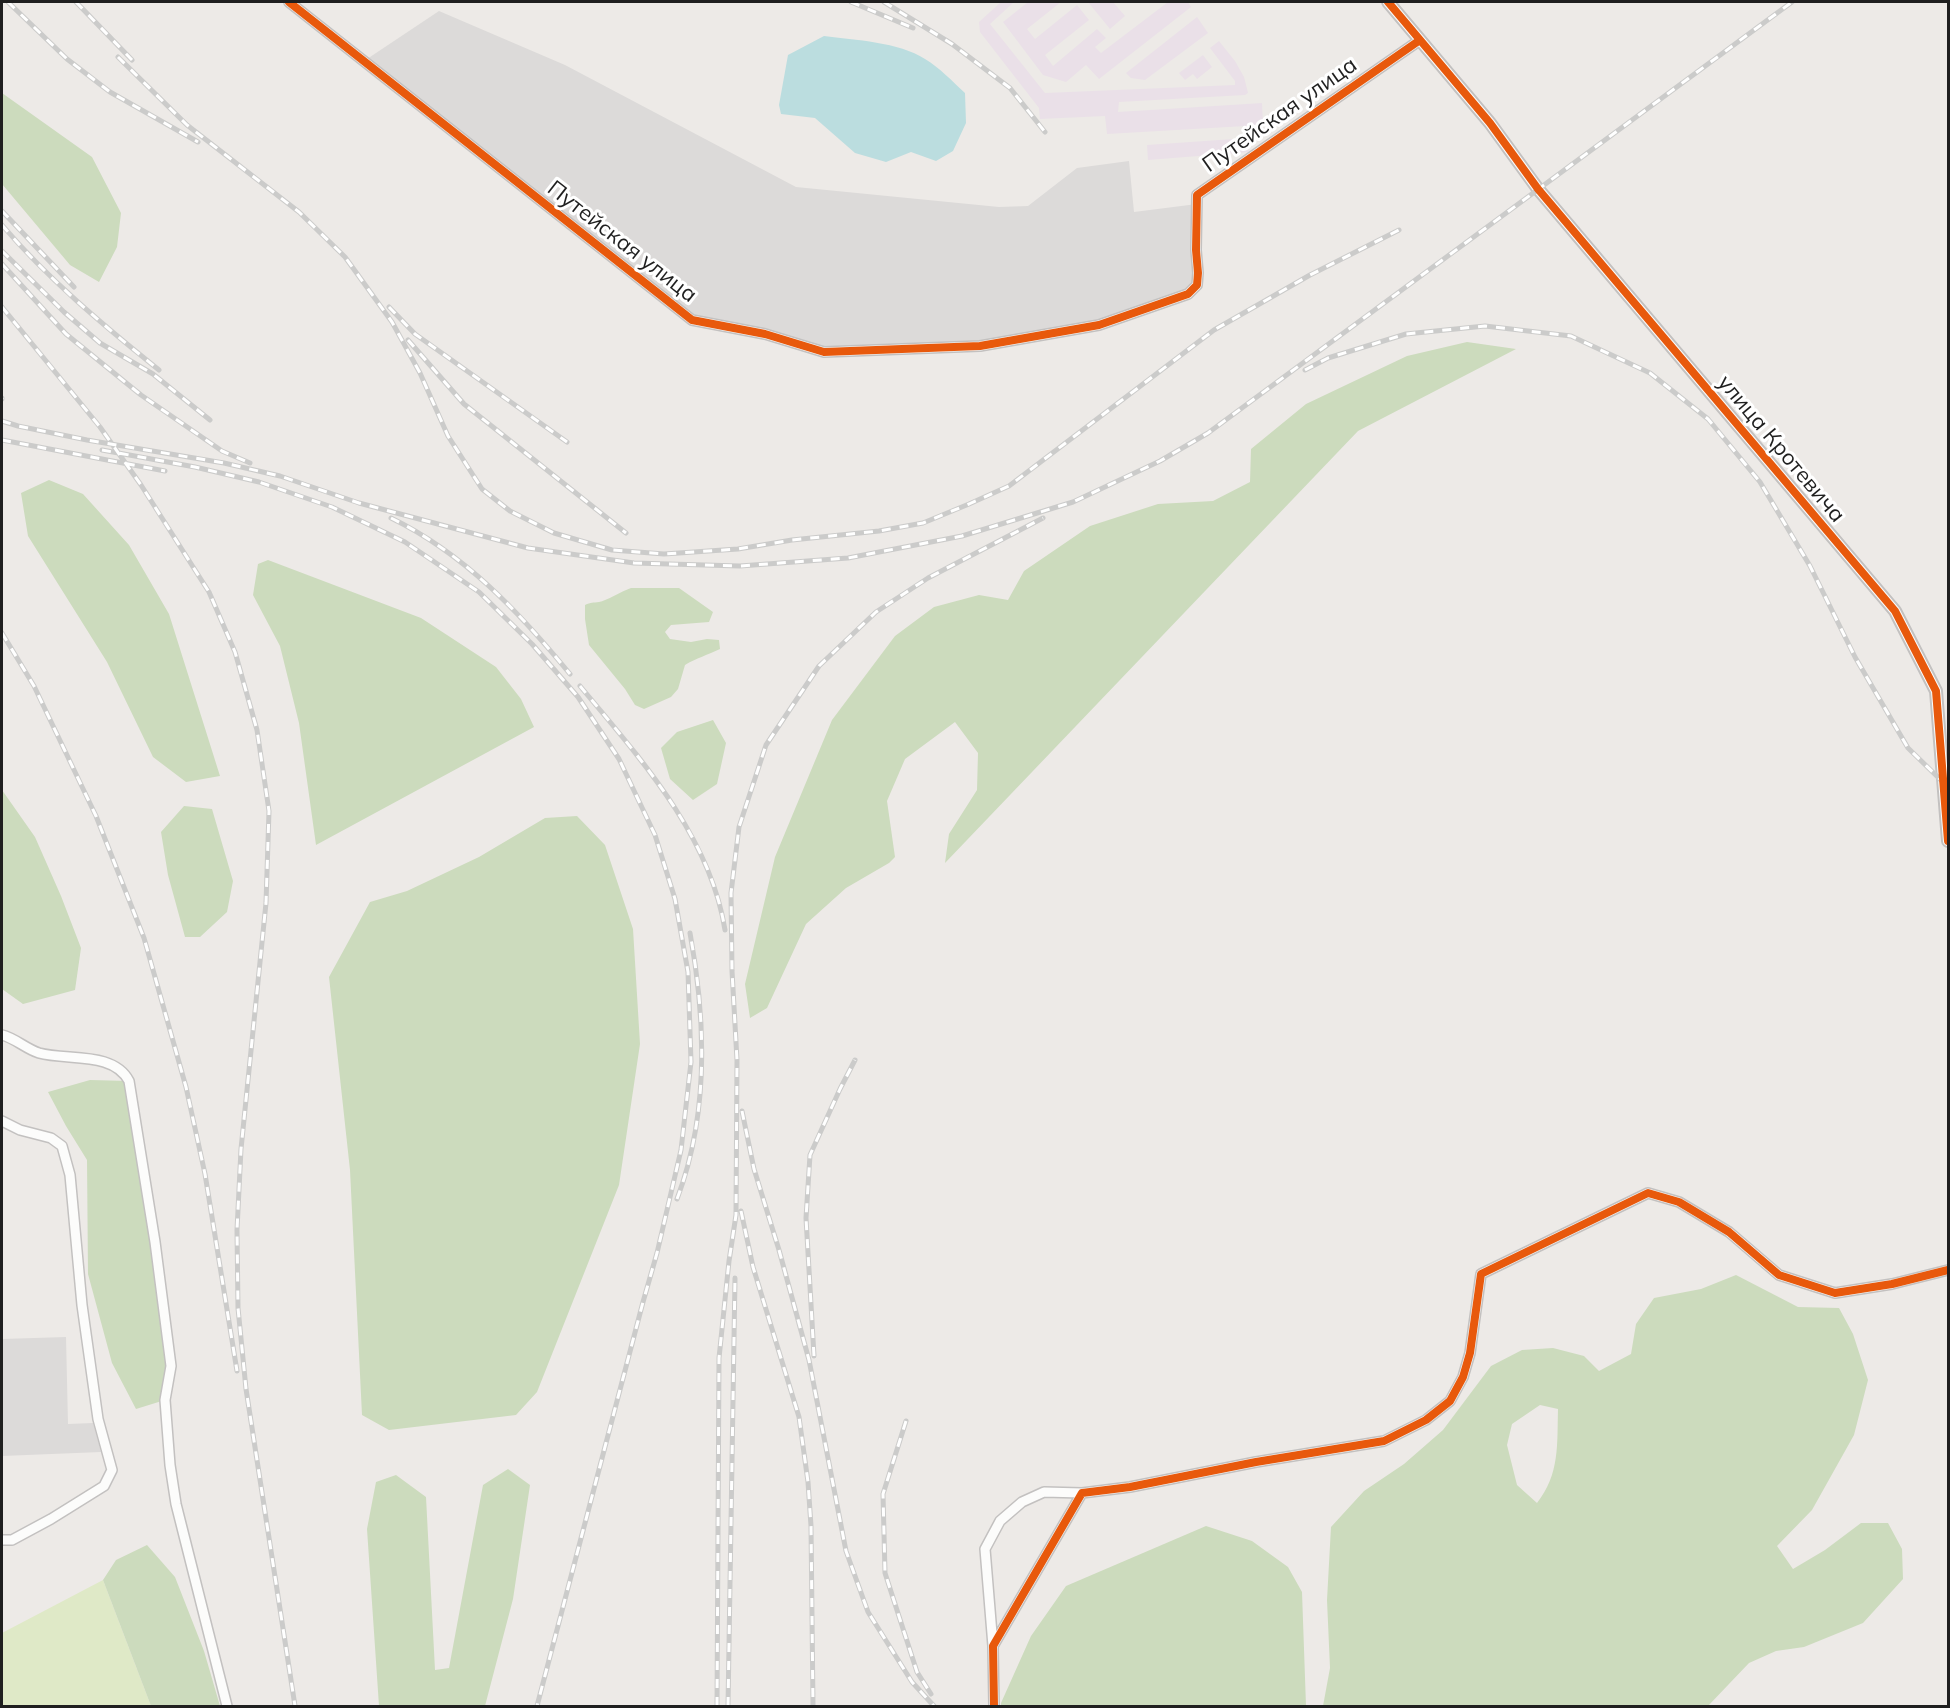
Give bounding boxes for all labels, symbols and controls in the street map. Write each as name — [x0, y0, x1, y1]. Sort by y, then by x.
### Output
street label: Путейская улица — [1198, 52, 1362, 178]
street label: Путейская улица — [542, 175, 702, 309]
street label: улица Кротевича — [1712, 370, 1850, 528]

